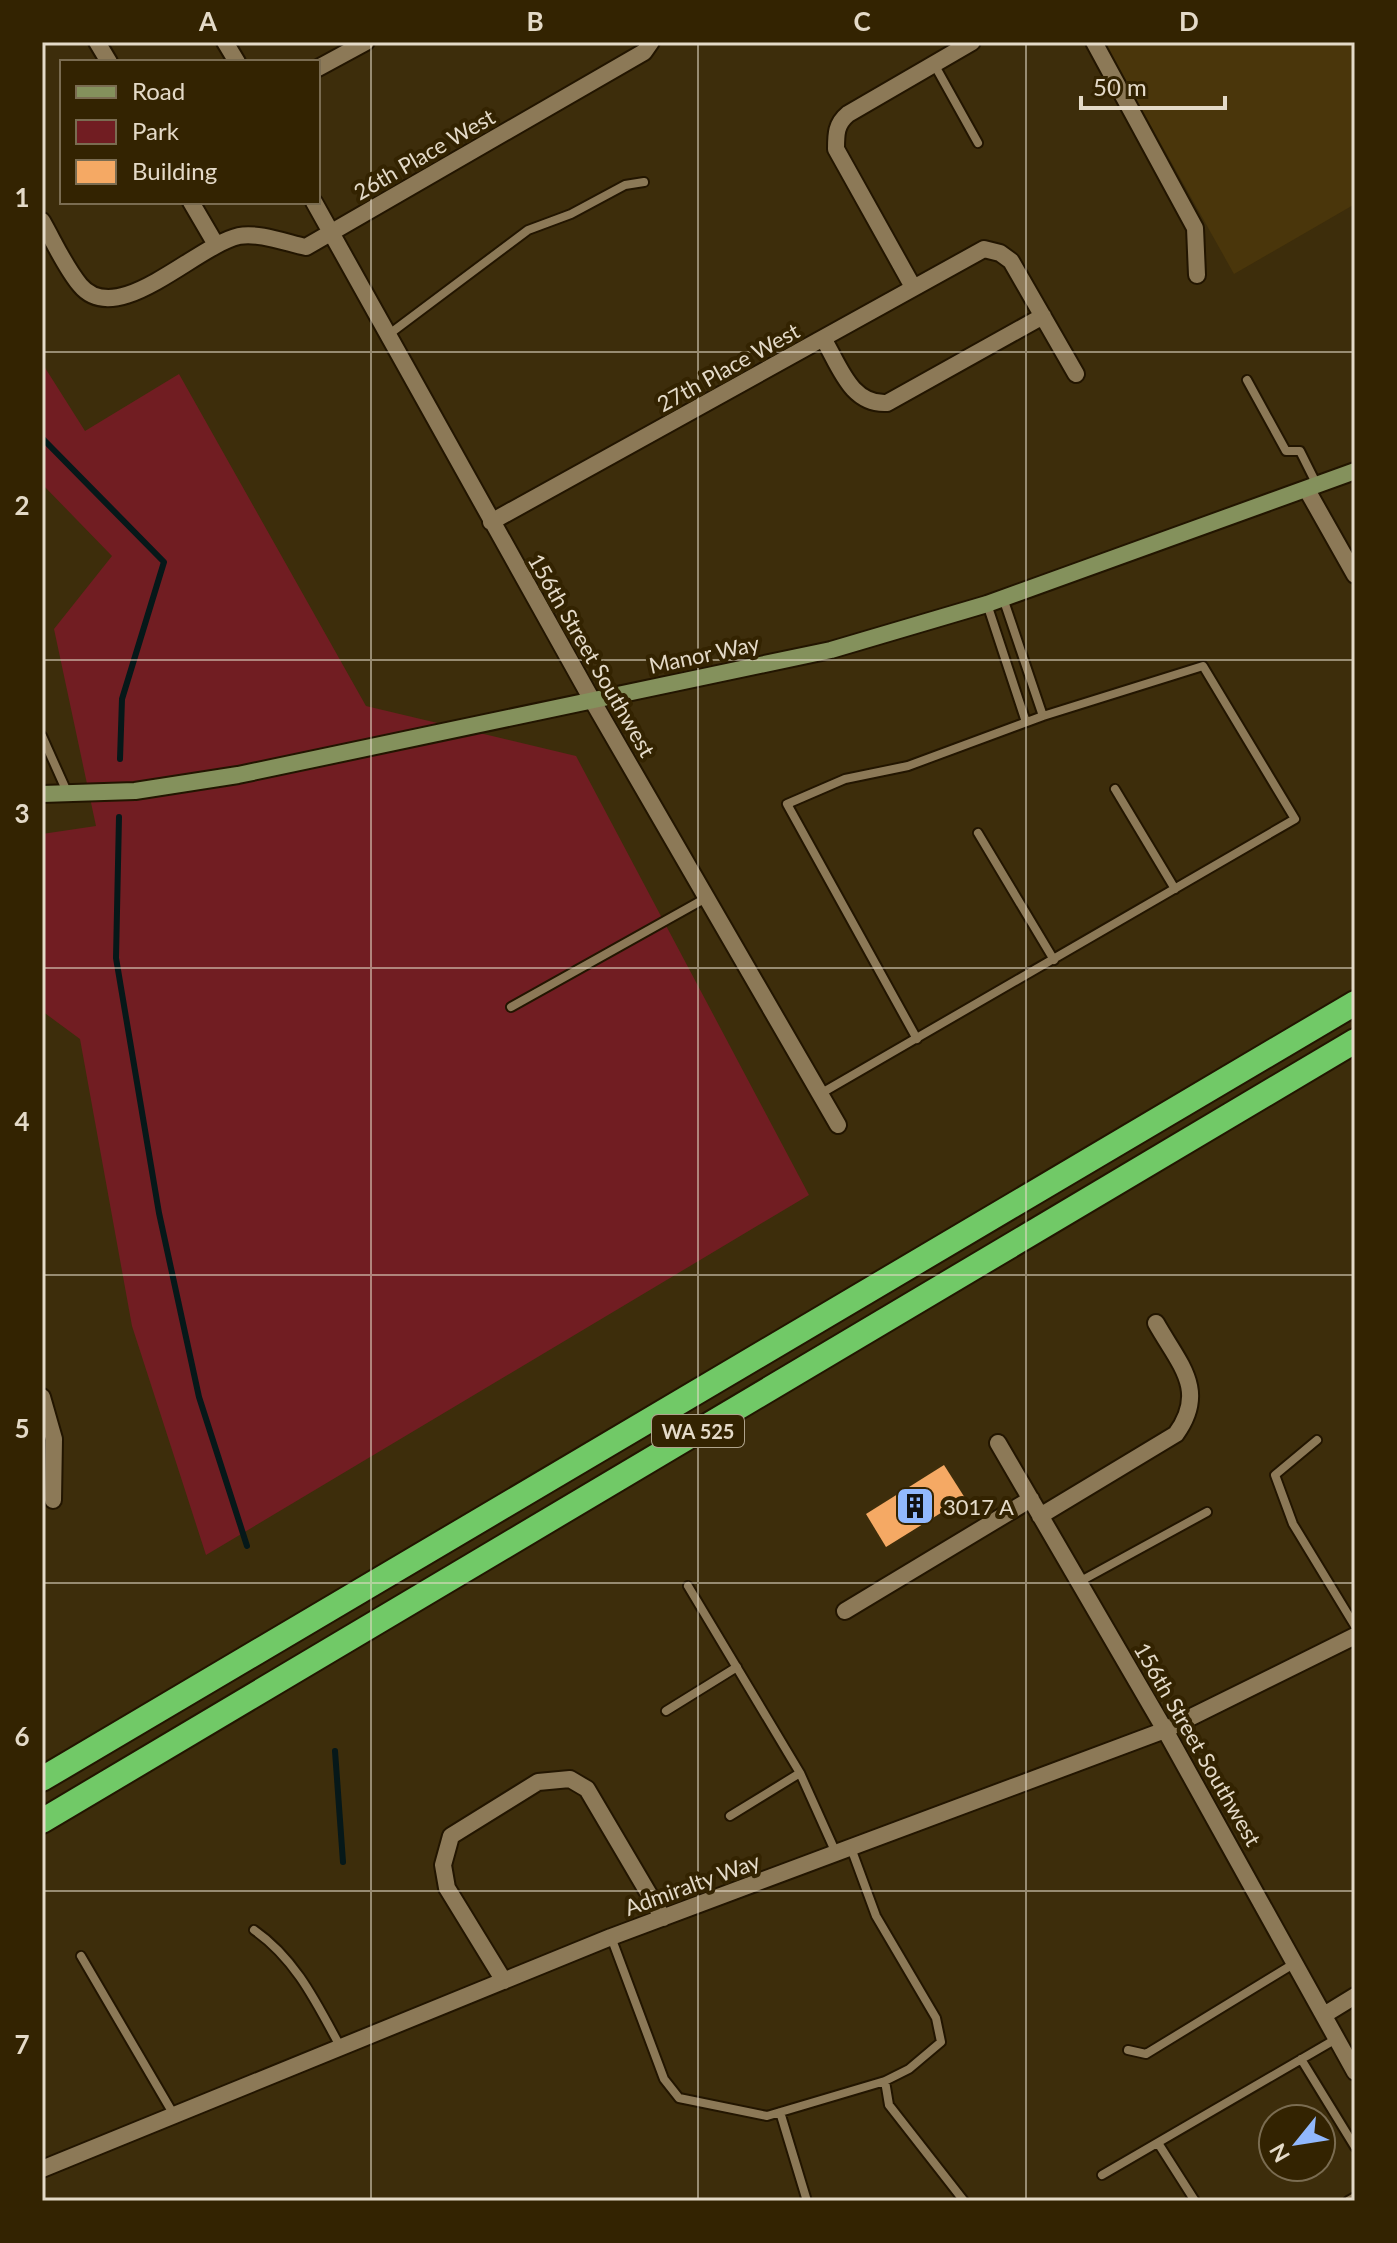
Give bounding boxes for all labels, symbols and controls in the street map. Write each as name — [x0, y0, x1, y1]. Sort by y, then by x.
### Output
text: A — [198, 5, 218, 37]
text: B — [526, 5, 544, 37]
text: C — [853, 5, 871, 37]
text: D — [1179, 5, 1199, 37]
legend — [60, 60, 320, 204]
scale bar — [1081, 60, 1225, 110]
text: 50 m — [1093, 72, 1147, 101]
text: Road — [132, 76, 185, 105]
street label: 26th Place West — [349, 103, 499, 205]
text: Park — [132, 116, 180, 145]
text: Building — [132, 156, 217, 185]
text: 1 — [14, 181, 30, 213]
street label: 27th Place West — [652, 317, 804, 417]
text: 2 — [14, 489, 30, 521]
street label: 156th Street Southwest — [523, 548, 661, 762]
street label: Manor Way — [646, 629, 762, 679]
text: 3 — [14, 797, 30, 829]
text: 4 — [14, 1105, 30, 1137]
text: 5 — [14, 1412, 30, 1444]
road number: WA 525 — [652, 1415, 744, 1447]
building icon: 3017 A — [894, 1485, 936, 1527]
place label: 3017 A — [943, 1493, 1014, 1520]
street label: 156th Street Southwest — [1129, 1637, 1267, 1851]
text: 6 — [14, 1720, 30, 1752]
street label: Admiralty Way — [621, 1847, 764, 1921]
text: 7 — [14, 2028, 30, 2060]
north arrow — [1257, 2103, 1337, 2183]
text: N — [1263, 2139, 1295, 2167]

